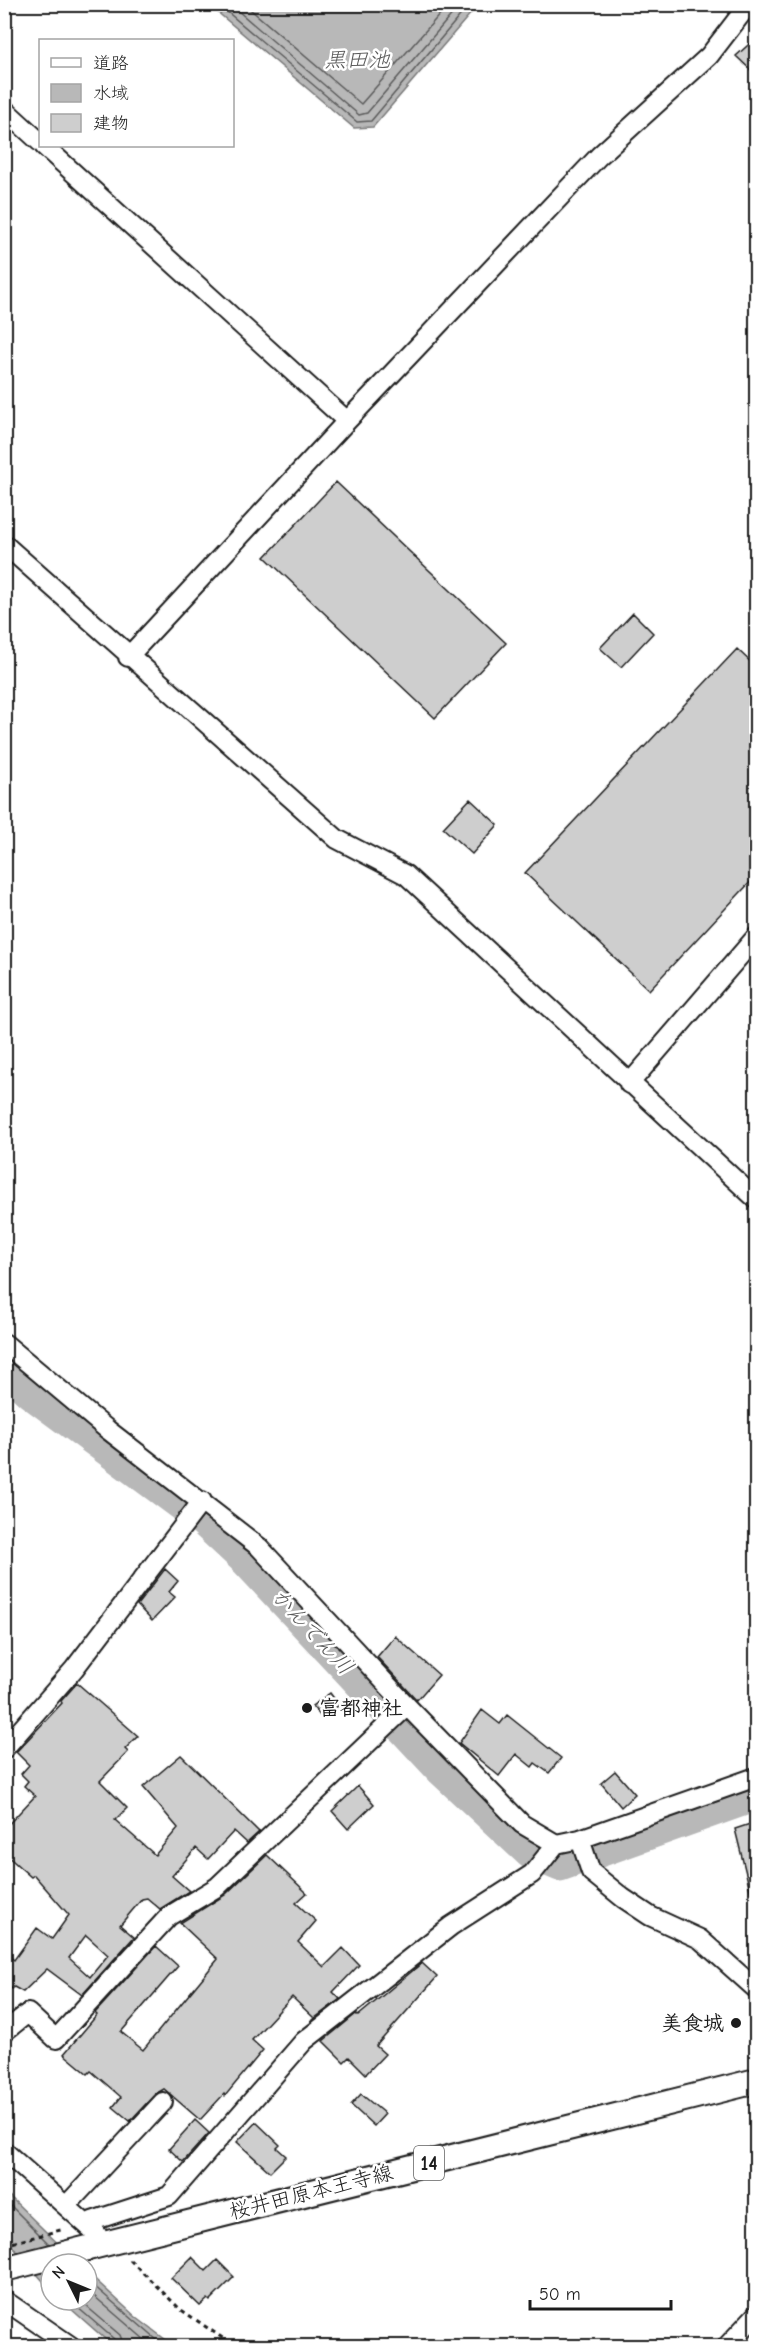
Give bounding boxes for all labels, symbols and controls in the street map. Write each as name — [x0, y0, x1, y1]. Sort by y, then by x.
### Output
legend — [39, 39, 234, 147]
water label: 黒田池 — [324, 47, 391, 73]
text: 道路 — [93, 53, 129, 74]
text: 水域 — [93, 83, 129, 104]
text: 建物 — [93, 113, 129, 134]
water label: かんでん川 — [266, 1583, 359, 1680]
place label: 富都神社 — [319, 1696, 403, 1720]
marker: 富都神社 — [300, 1701, 314, 1715]
place label: 美食城 — [661, 2011, 724, 2035]
marker: 美食城 — [729, 2016, 743, 2030]
road number: 14 — [414, 2146, 444, 2180]
street label: 桜井田原本王寺線 — [227, 2160, 395, 2224]
north arrow — [39, 2252, 99, 2312]
text: N — [49, 2262, 69, 2282]
scale bar — [530, 2273, 671, 2311]
text: 50 m — [539, 2284, 581, 2305]

